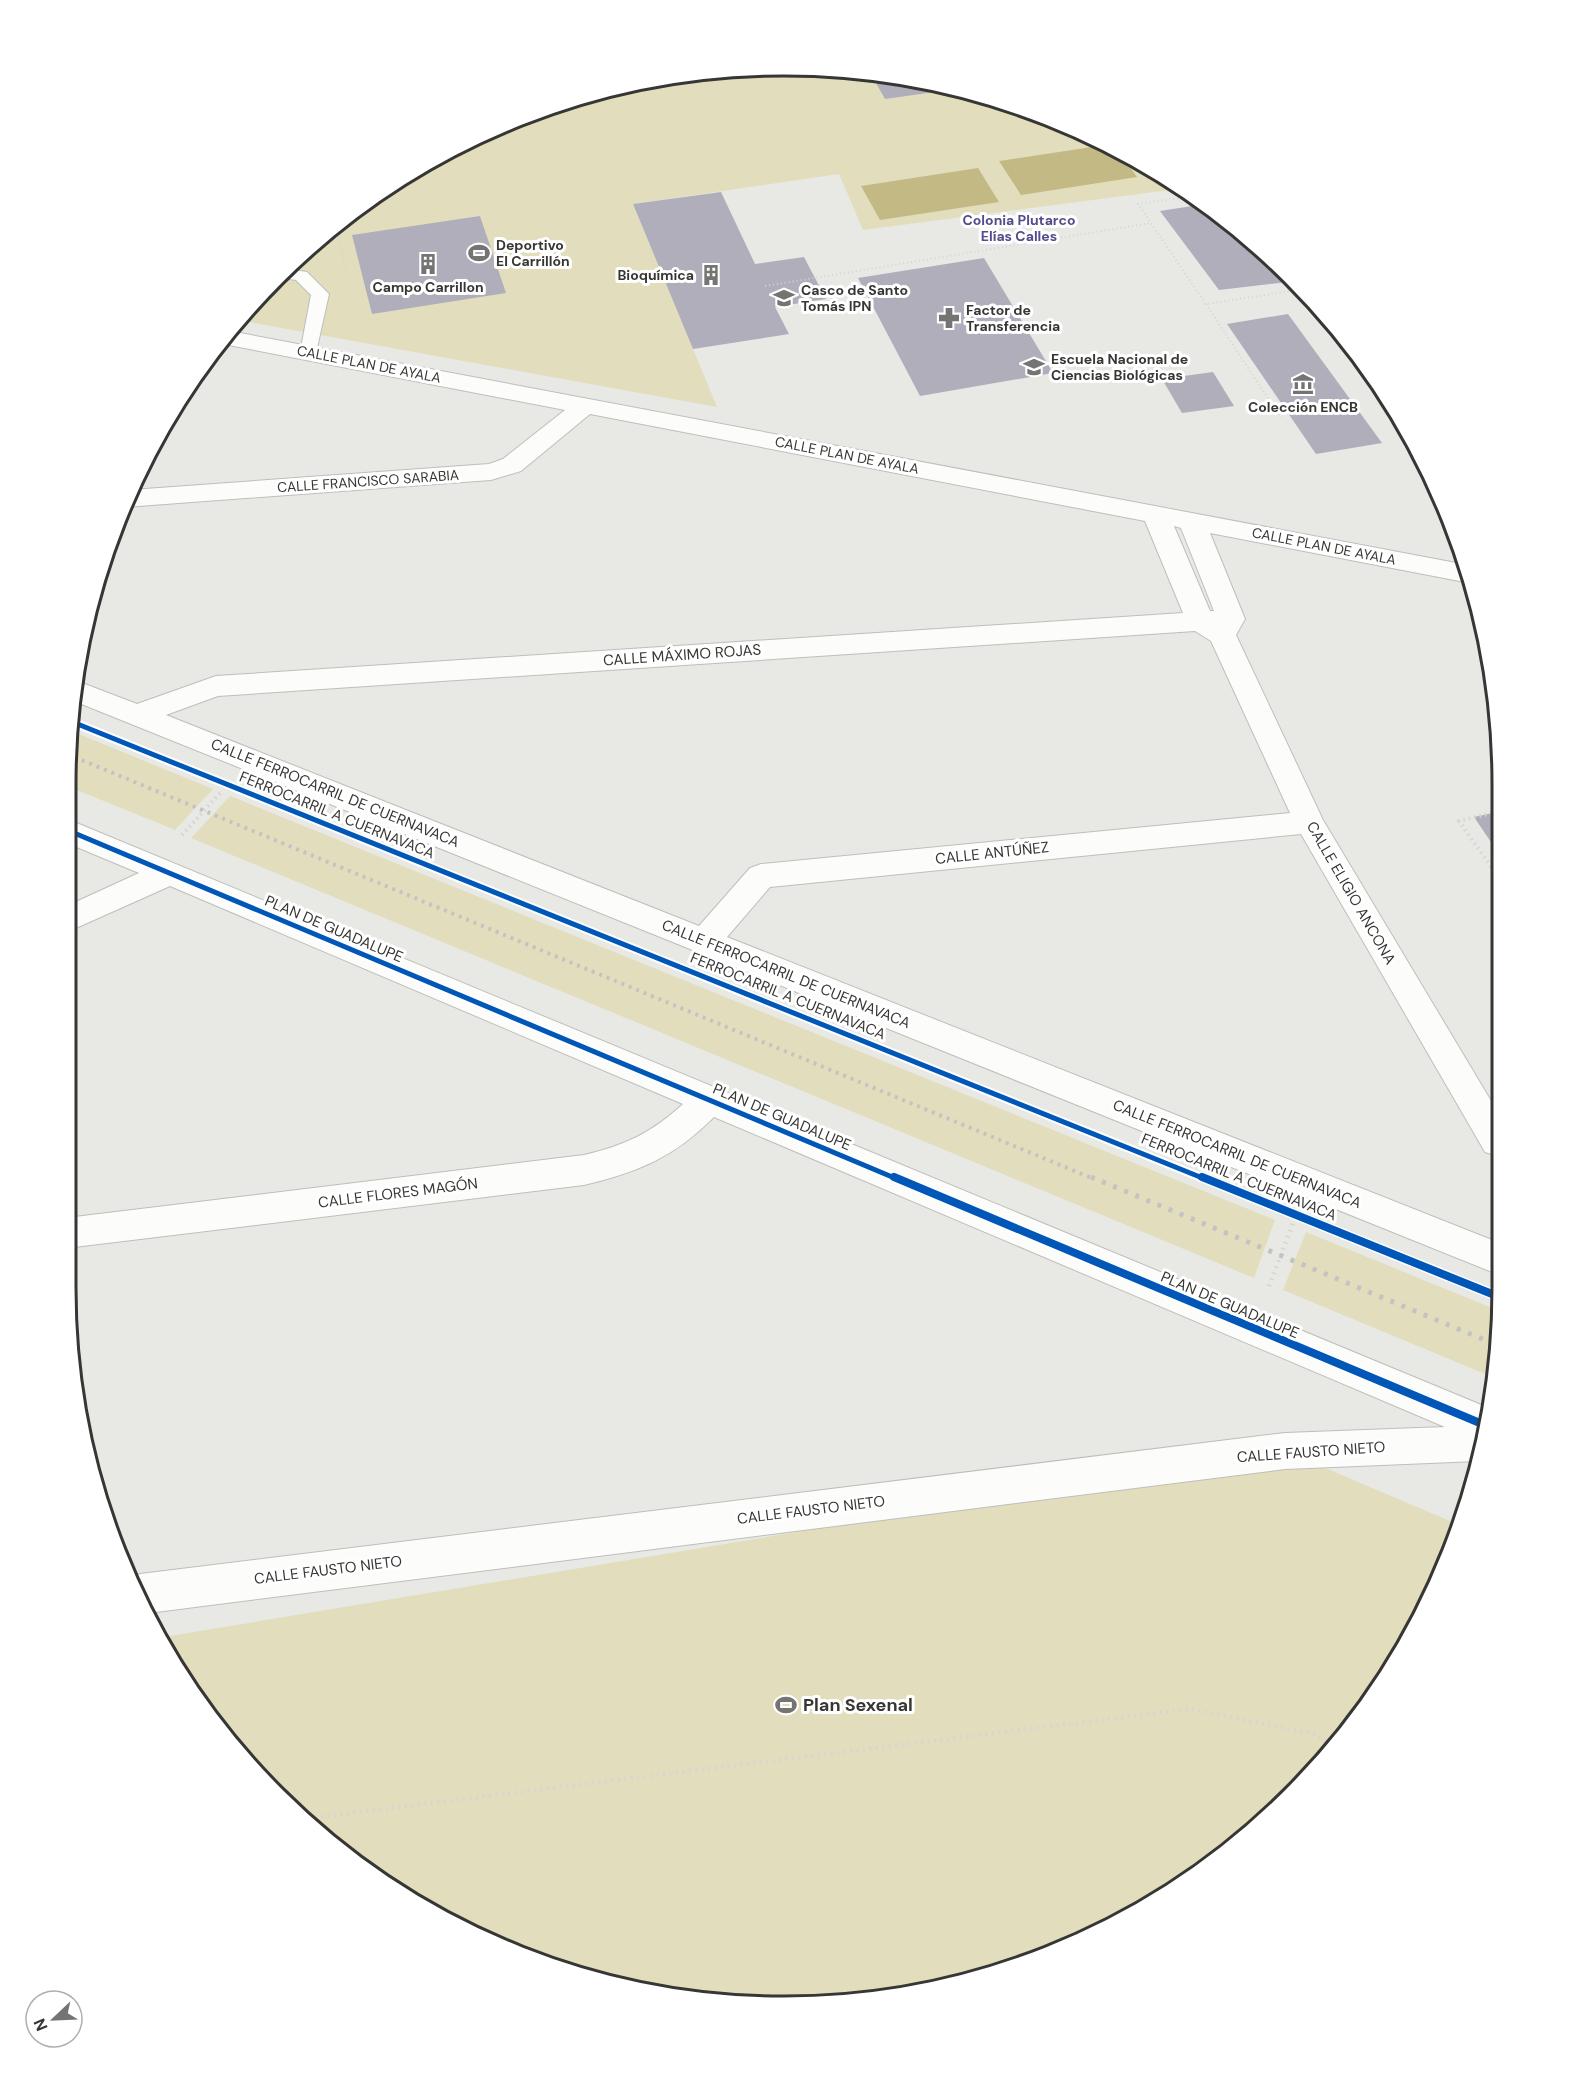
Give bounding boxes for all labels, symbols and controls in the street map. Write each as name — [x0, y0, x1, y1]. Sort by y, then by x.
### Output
district label: Colonia Plutarco Elías Calles — [963, 211, 1076, 245]
place label: Deportivo El Carrillón — [496, 236, 570, 270]
sports icon: Deportivo El Carrillón — [467, 241, 491, 265]
building icon: Campo Carrillon — [416, 252, 440, 276]
building icon: Bioquímica — [699, 263, 723, 287]
place label: Bioquímica — [617, 266, 694, 284]
place label: Campo Carrillon — [372, 278, 484, 296]
place label: Casco de Santo Tomás IPN — [801, 281, 908, 315]
school or university icon: Casco de Santo Tomás IPN — [772, 286, 796, 310]
place label: Factor de Transferencia — [966, 301, 1060, 335]
pharmacy icon: Factor de Transferencia — [937, 306, 961, 330]
street label: CALLE PLAN DE AYALA — [295, 341, 443, 387]
place label: Escuela Nacional de Ciencias Biológicas — [1051, 350, 1188, 384]
school or university icon: Escuela Nacional de Ciencias Biológicas — [1022, 355, 1046, 379]
museum icon: Colección ENCB — [1291, 372, 1315, 396]
place label: Colección ENCB — [1248, 398, 1358, 416]
street label: CALLE PLAN DE AYALA — [773, 432, 921, 478]
street label: CALLE FRANCISCO SARABIA — [276, 466, 460, 496]
street label: CALLE PLAN DE AYALA — [1250, 523, 1398, 569]
street label: CALLE MÁXIMO ROJAS — [602, 639, 762, 670]
street label: CALLE FERROCARRIL DE CUERNAVACA — [208, 734, 462, 852]
street label: FERROCARRIL A CUERNAVACA — [236, 767, 438, 863]
street label: CALLE ELIGIO ANCONA — [1302, 818, 1400, 968]
street label: CALLE ANTÚÑEZ — [934, 837, 1050, 869]
street label: PLAN DE GUADALUPE — [262, 891, 406, 967]
street label: CALLE FERROCARRIL DE CUERNAVACA — [659, 915, 913, 1033]
street label: FERROCARRIL A CUERNAVACA — [687, 948, 889, 1044]
street label: PLAN DE GUADALUPE — [710, 1079, 854, 1155]
street label: CALLE FERROCARRIL DE CUERNAVACA — [1110, 1095, 1364, 1213]
street label: FERROCARRIL A CUERNAVACA — [1138, 1129, 1340, 1225]
street label: CALLE FLORES MAGÓN — [317, 1173, 479, 1213]
street label: PLAN DE GUADALUPE — [1158, 1267, 1302, 1343]
street label: CALLE FAUSTO NIETO — [1236, 1437, 1386, 1467]
street label: CALLE FAUSTO NIETO — [736, 1491, 886, 1529]
street label: CALLE FAUSTO NIETO — [253, 1551, 403, 1589]
sports icon: Plan Sexenal — [774, 1693, 798, 1717]
place label: Plan Sexenal — [803, 1693, 913, 1717]
north arrow — [24, 1989, 84, 2049]
text: N — [29, 2015, 53, 2034]

